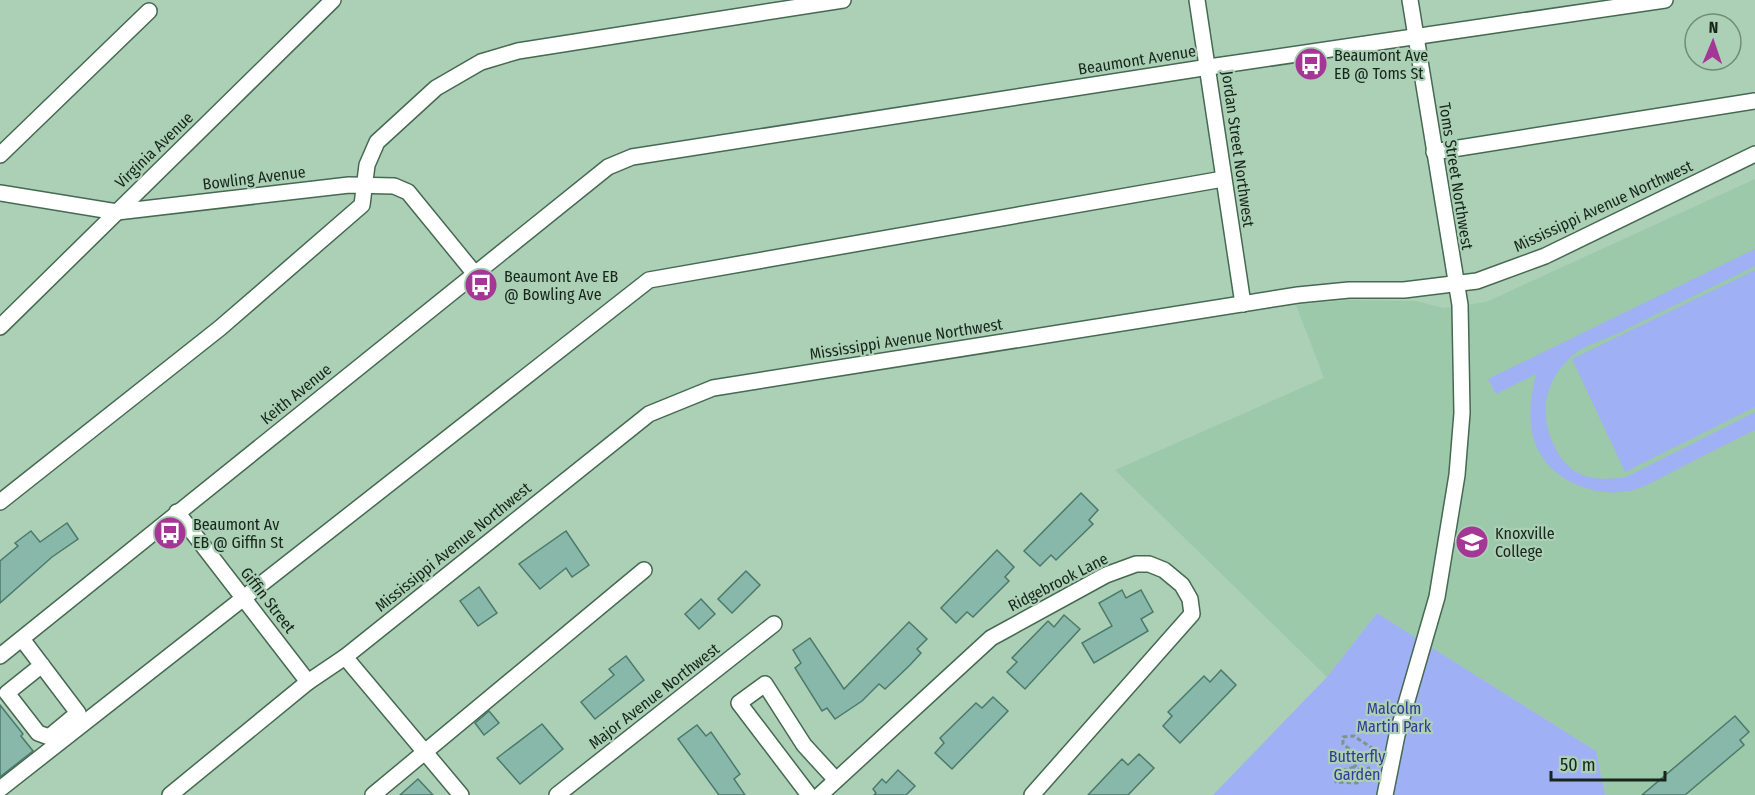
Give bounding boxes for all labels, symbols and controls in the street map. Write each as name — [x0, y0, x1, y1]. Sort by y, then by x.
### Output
north arrow — [1683, 12, 1743, 72]
text: N — [1708, 18, 1719, 37]
street label: Beaumont Avenue — [1077, 41, 1197, 79]
bus stop icon: Beaumont Ave EB @ Toms St — [1293, 46, 1329, 82]
place label: Beaumont Ave EB @ Toms St — [1334, 46, 1428, 83]
street label: Jordan Street Northwest — [1218, 70, 1258, 229]
street label: Toms Street Northwest — [1435, 101, 1477, 252]
street label: Virginia Avenue — [111, 108, 197, 192]
street label: Mississippi Avenue Northwest — [1511, 156, 1696, 256]
street label: Bowling Avenue — [201, 162, 307, 194]
bus stop icon: Beaumont Ave EB @ Bowling Ave — [463, 267, 499, 303]
place label: Beaumont Ave EB @ Bowling Ave — [504, 267, 619, 304]
street label: Mississippi Avenue Northwest — [808, 314, 1005, 364]
street label: Keith Avenue — [257, 360, 335, 428]
street label: Mississippi Avenue Northwest — [371, 478, 535, 616]
bus stop icon: Beaumont Av EB @ Giffin St — [152, 515, 188, 551]
place label: Beaumont Av EB @ Giffin St — [193, 515, 284, 552]
school or university icon: Knoxville College — [1454, 524, 1490, 560]
place label: Knoxville College — [1495, 524, 1555, 561]
street label: Ridgebrook Lane — [1005, 549, 1111, 615]
street label: Giffin Street — [236, 563, 300, 637]
street label: Major Avenue Northwest — [585, 639, 724, 753]
park label: Malcolm Martin Park — [1357, 699, 1432, 736]
scale bar — [1551, 744, 1665, 782]
park label: Butterfly Garden — [1329, 747, 1386, 784]
text: 50 m — [1560, 754, 1596, 776]

